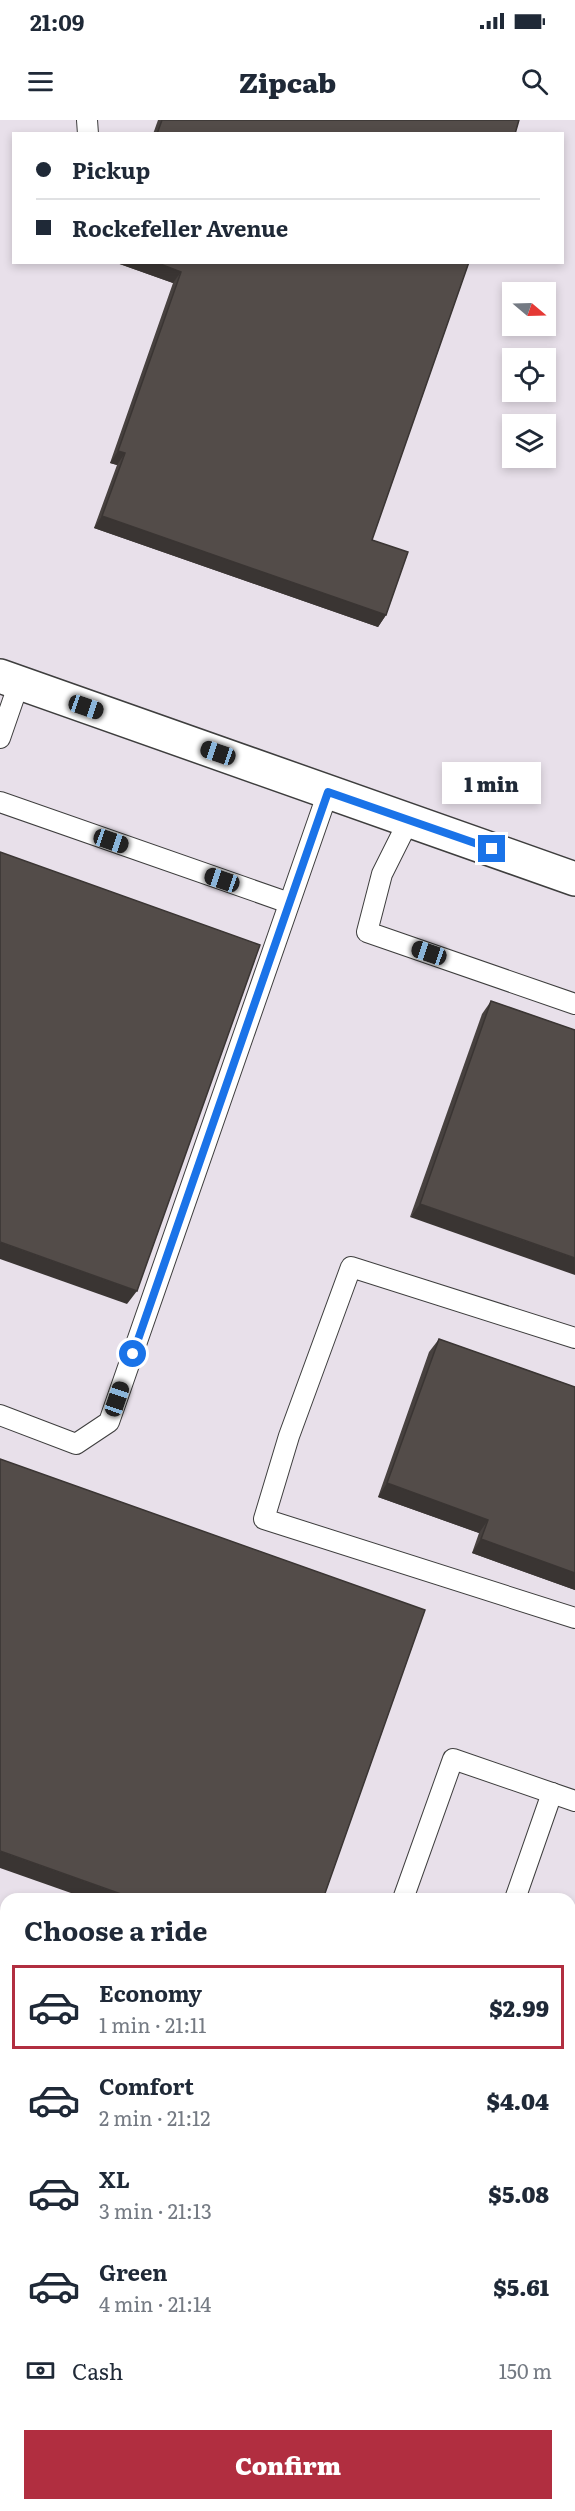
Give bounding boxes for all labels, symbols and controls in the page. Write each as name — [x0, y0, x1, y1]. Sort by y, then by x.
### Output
text: 21:09 — [30, 5, 84, 38]
text: Zipcab — [239, 61, 336, 101]
icon: menu — [24, 65, 57, 98]
icon: search — [518, 65, 551, 98]
text: Pickup — [72, 153, 150, 186]
text: Rockefeller Avenue — [72, 211, 288, 244]
north arrow — [502, 282, 556, 336]
map controls — [502, 282, 556, 468]
button: locate — [502, 348, 556, 402]
button: layers — [502, 414, 556, 468]
car — [66, 693, 106, 721]
car — [198, 739, 238, 767]
callout: 1 min — [442, 762, 542, 804]
text: 1 min — [464, 768, 519, 798]
car — [91, 827, 131, 855]
route end — [478, 835, 505, 862]
car — [202, 866, 242, 894]
car — [409, 939, 449, 967]
route start — [119, 1340, 146, 1367]
car — [103, 1379, 131, 1419]
text: Choose a ride — [24, 1909, 207, 1949]
text: Economy — [99, 1976, 202, 2009]
icon: car — [27, 1980, 81, 2034]
text: $2.99 — [489, 1991, 549, 2024]
text: 1 min · 21:11 — [99, 2009, 206, 2039]
text: Comfort — [99, 2069, 194, 2102]
icon: car — [27, 2073, 81, 2127]
text: $4.04 — [486, 2084, 549, 2117]
text: 2 min · 21:12 — [99, 2102, 210, 2132]
text: XL — [99, 2162, 130, 2195]
icon: car — [27, 2166, 81, 2220]
text: $5.08 — [488, 2177, 549, 2210]
text: 3 min · 21:13 — [99, 2195, 212, 2225]
text: Green — [99, 2255, 168, 2288]
icon: car — [27, 2259, 81, 2313]
text: $5.61 — [493, 2270, 549, 2303]
text: 4 min · 21:14 — [99, 2288, 211, 2318]
icon: cash — [24, 2354, 57, 2387]
text: Cash — [72, 2354, 123, 2387]
text: 150 m — [499, 2355, 552, 2385]
button: Confirm — [24, 2430, 552, 2499]

